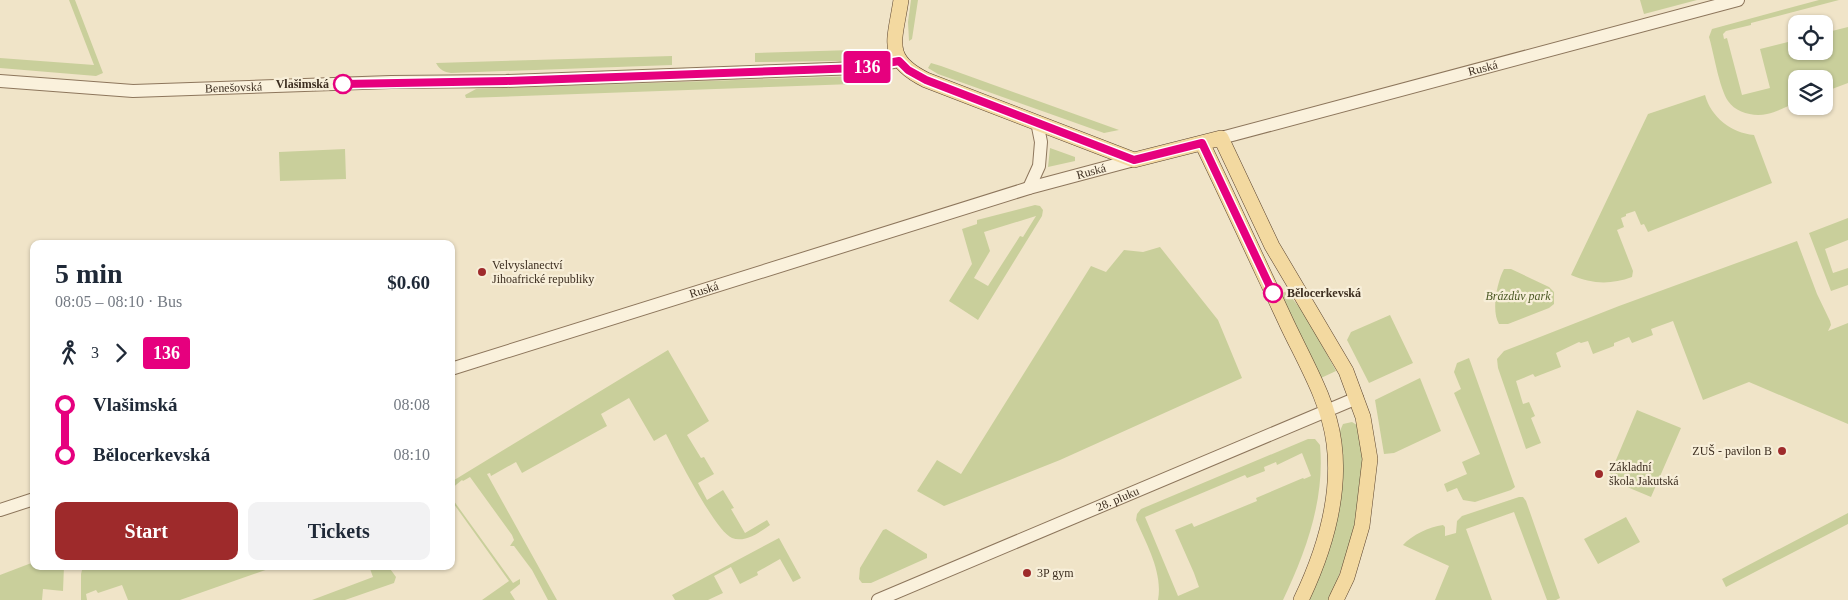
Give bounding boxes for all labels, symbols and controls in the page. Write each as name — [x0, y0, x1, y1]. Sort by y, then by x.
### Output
map controls — [1788, 15, 1833, 115]
button: locate — [1788, 15, 1833, 60]
line badge: 136 — [838, 51, 896, 83]
text: 136 — [854, 57, 881, 77]
street label: Ruská — [1467, 57, 1500, 79]
button: layers — [1788, 70, 1833, 115]
marker: Vlašimská — [333, 74, 353, 94]
place label: Vlašimská — [276, 77, 329, 91]
street label: Benešovská — [205, 79, 263, 95]
street label: Ruská — [1075, 161, 1108, 182]
text: 5 min — [55, 258, 123, 289]
place label: Velvyslanectví Jihoafrické republiky — [492, 258, 594, 286]
marker: Velvyslanectví Jihoafrické republiky — [476, 266, 488, 278]
text: $0.60 — [387, 272, 430, 293]
street label: Ruská — [687, 278, 721, 301]
marker: Bělocerkevská — [1263, 283, 1283, 303]
place label: Bělocerkevská — [1287, 286, 1361, 300]
park label: Brázdův park — [1486, 289, 1551, 303]
text: 08:05 – 08:10 · Bus — [55, 293, 182, 310]
icon: walk — [55, 339, 83, 367]
icon: forward — [107, 339, 135, 367]
text: 136 — [153, 343, 180, 363]
text: 3 — [91, 344, 99, 361]
text: Vlašimská — [93, 394, 177, 415]
text: 08:08 — [394, 396, 430, 413]
text: Bělocerkevská — [93, 444, 210, 465]
place label: ZUŠ - pavilon B — [1692, 444, 1772, 458]
marker: ZUŠ - pavilon B — [1776, 445, 1788, 457]
text: 08:10 — [394, 446, 430, 463]
place label: Základní škola Jakutská — [1609, 460, 1679, 488]
marker: Základní škola Jakutská — [1593, 468, 1605, 480]
street label: 28. pluku — [1094, 484, 1141, 514]
button: Start — [55, 502, 238, 560]
button: Tickets — [248, 502, 430, 560]
place label: 3P gym — [1037, 566, 1074, 580]
marker: 3P gym — [1021, 567, 1033, 579]

